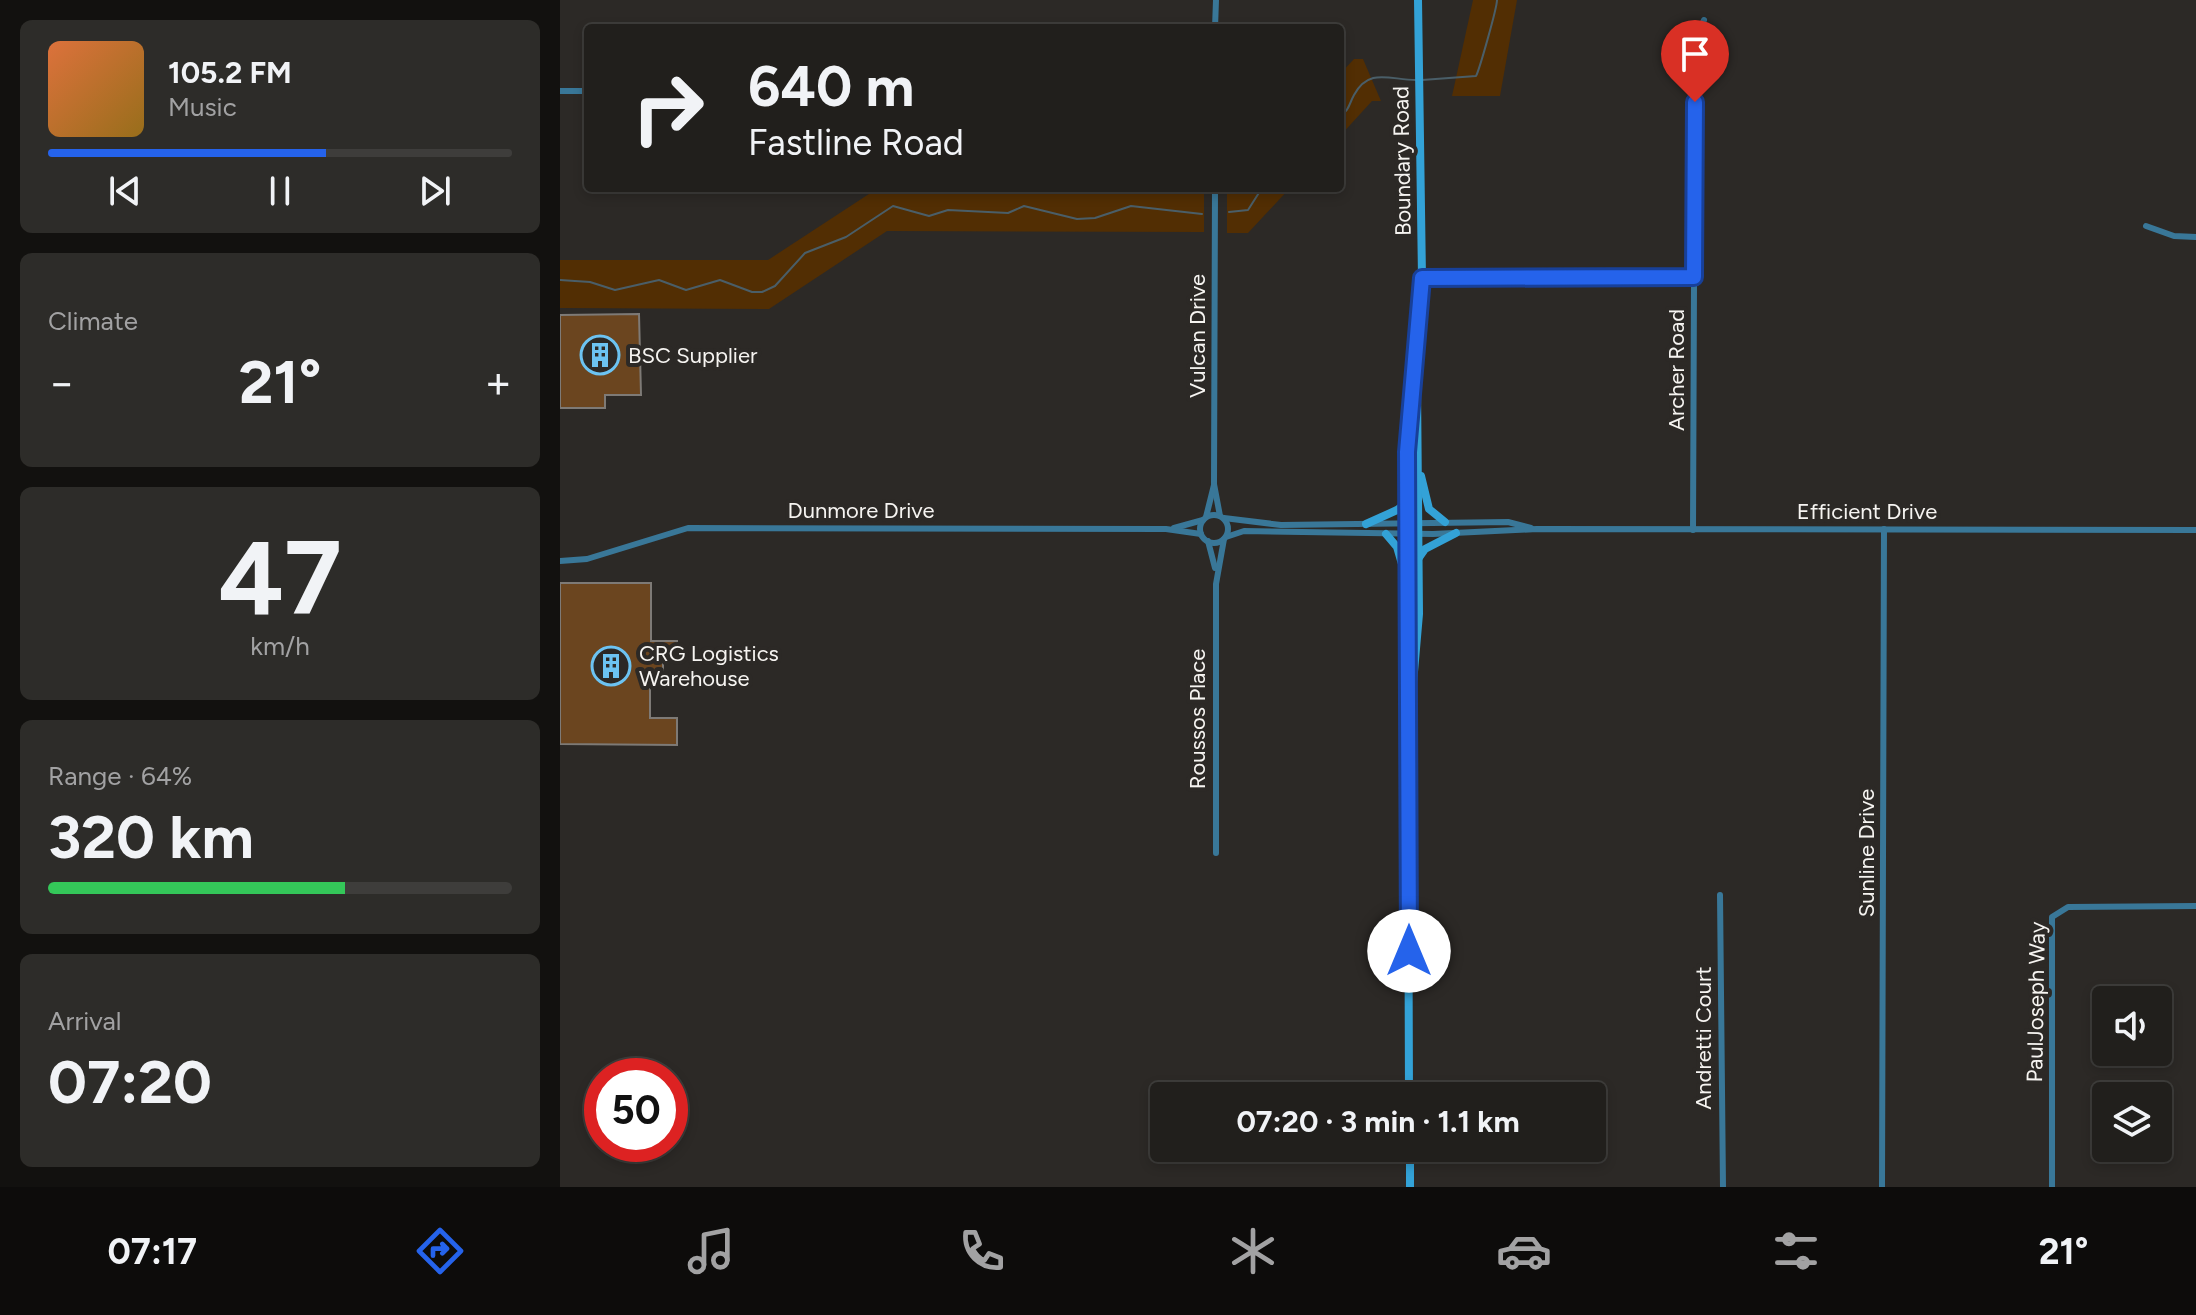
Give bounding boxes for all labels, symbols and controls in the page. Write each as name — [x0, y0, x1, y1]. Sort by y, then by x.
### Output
pin — [1661, 20, 1729, 102]
icon: arrive — [1673, 32, 1717, 76]
text: 640 m — [748, 53, 914, 120]
text: 105.2 FM — [168, 54, 292, 91]
icon: right — [616, 56, 720, 160]
street label: Boundary Road — [1387, 86, 1417, 236]
text: Music — [168, 91, 237, 123]
text: Fastline Road — [748, 121, 964, 164]
icon: previous — [103, 169, 147, 213]
icon: pause — [258, 169, 302, 213]
icon: next — [413, 169, 457, 213]
street label: Vulcan Drive — [1184, 274, 1211, 398]
text: Climate — [48, 305, 138, 337]
street label: Archer Road — [1663, 309, 1690, 431]
building icon: BSC Supplier — [579, 334, 621, 376]
place label: BSC Supplier — [628, 342, 758, 369]
text: 21° — [239, 346, 321, 418]
text: − — [48, 356, 75, 409]
text: + — [485, 356, 512, 409]
street label: Dunmore Drive — [788, 497, 934, 524]
street label: Efficient Drive — [1797, 498, 1937, 525]
text: 47 — [218, 515, 342, 640]
text: km/h — [250, 630, 310, 662]
place label: CRG Logistics Warehouse — [639, 640, 779, 692]
building icon: CRG Logistics Warehouse — [590, 645, 632, 687]
street label: Roussos Place — [1184, 649, 1211, 789]
text: Range · 64% — [48, 760, 192, 792]
street label: Sunline Drive — [1853, 789, 1880, 917]
text: 320 km — [48, 801, 254, 873]
position arrow — [1367, 909, 1451, 993]
street label: PaulJoseph Way — [2021, 921, 2051, 1083]
street label: Andretti Court — [1690, 966, 1717, 1110]
map controls — [2092, 986, 2172, 1162]
button: sound — [2092, 986, 2172, 1066]
text: Arrival — [48, 1005, 121, 1037]
text: 07:20 — [48, 1046, 212, 1118]
speed limit sign: 50 — [584, 1058, 688, 1162]
button: layers — [2092, 1082, 2172, 1162]
text: 07:20 · 3 min · 1.1 km — [1236, 1103, 1520, 1140]
icon: directions — [412, 1223, 468, 1279]
icon: music — [683, 1223, 739, 1279]
icon: phone — [954, 1223, 1010, 1279]
icon: climate — [1225, 1223, 1281, 1279]
icon: car — [1496, 1223, 1552, 1279]
icon: filters — [1768, 1223, 1824, 1279]
text: 07:17 — [108, 1230, 197, 1273]
text: 21° — [2039, 1230, 2088, 1273]

